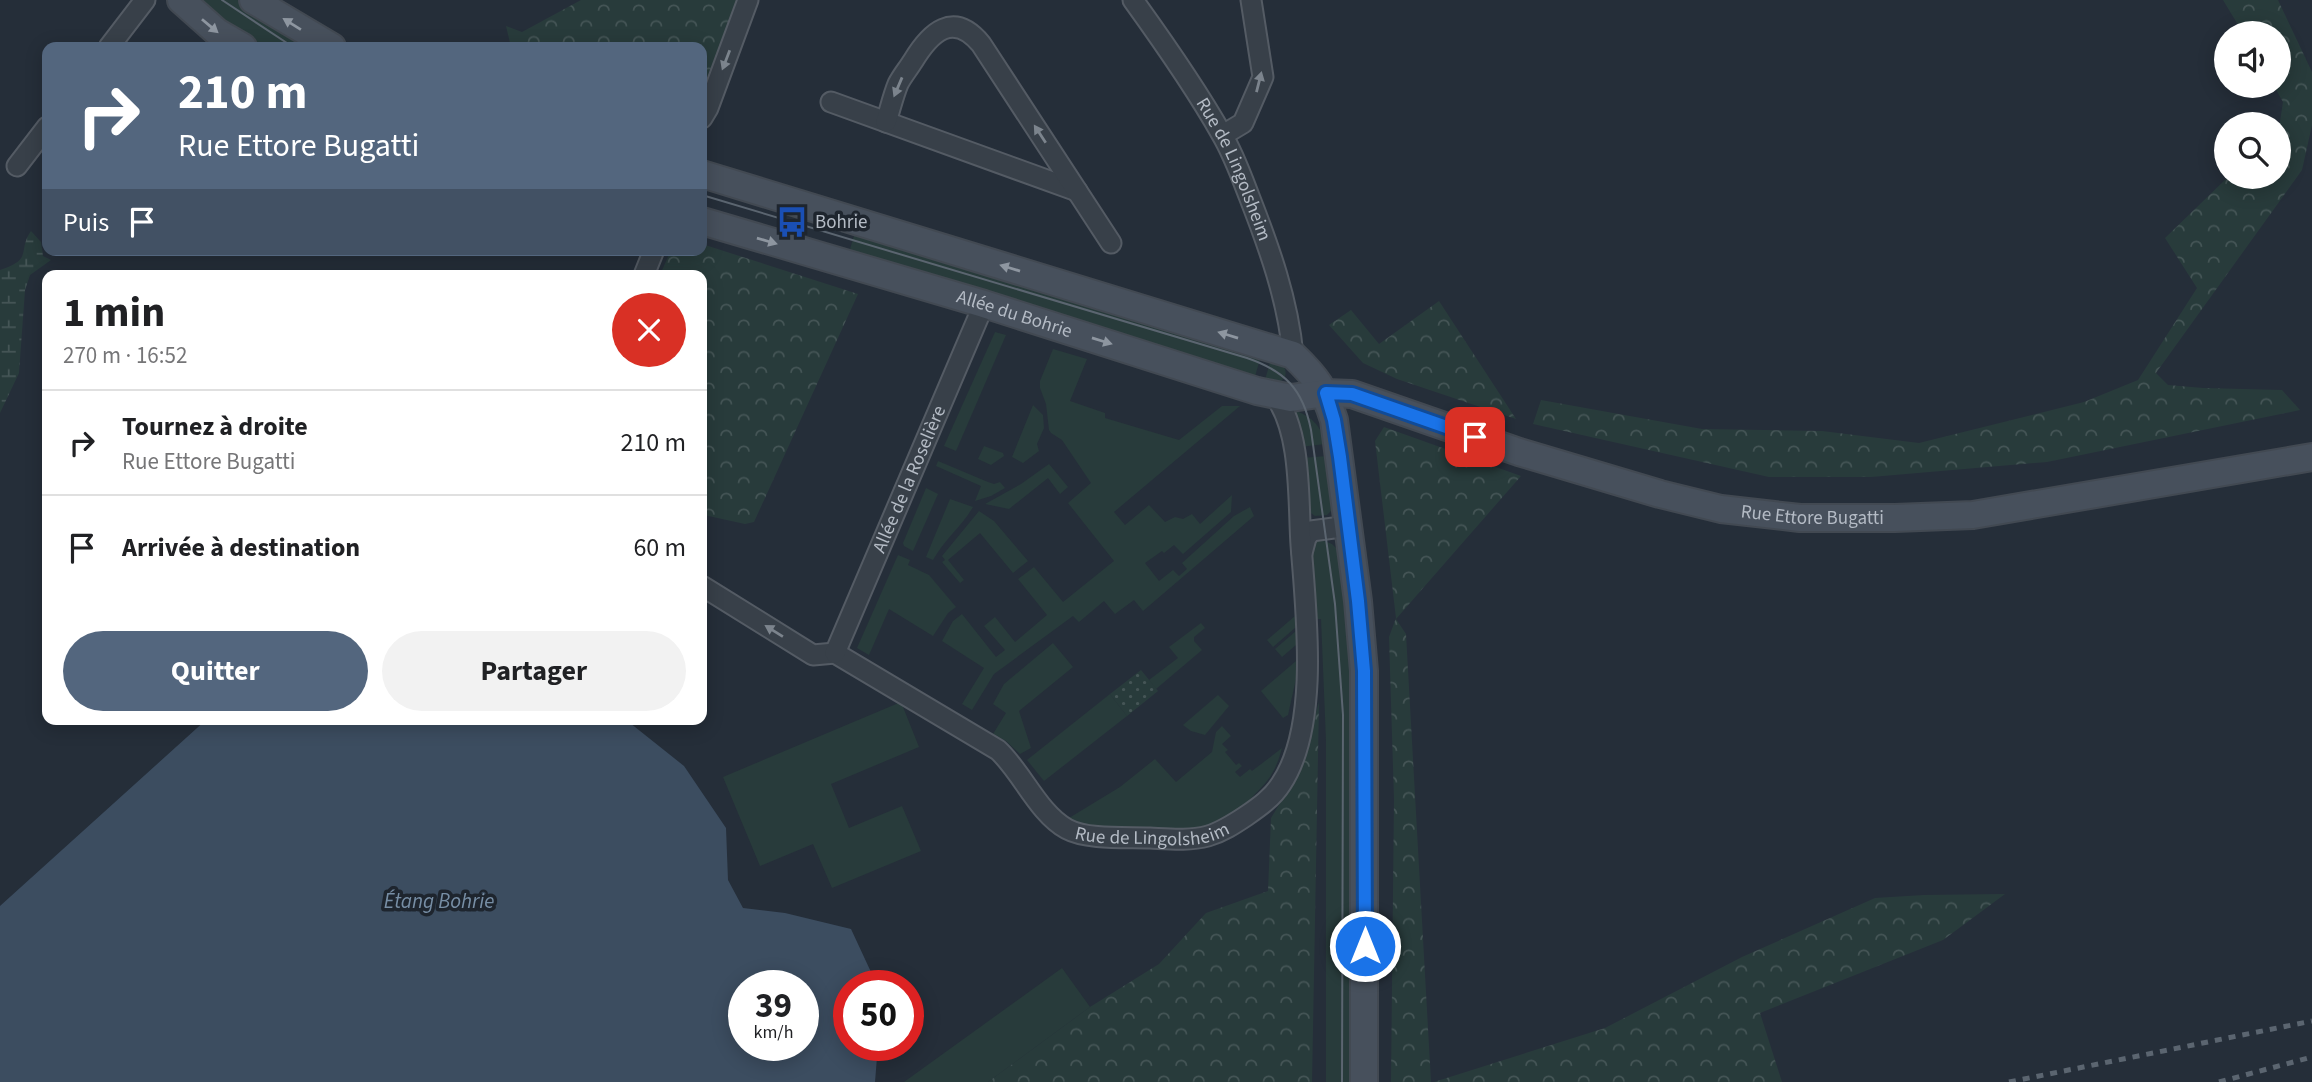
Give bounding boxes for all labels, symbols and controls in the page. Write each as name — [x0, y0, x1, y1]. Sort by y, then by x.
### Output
one-way arrow — [201, 18, 219, 33]
one-way arrow — [283, 18, 302, 31]
map controls — [2214, 21, 2291, 189]
button: sound — [2214, 21, 2291, 98]
one-way arrow — [720, 49, 731, 70]
text: 210 m — [178, 58, 307, 128]
icon: right — [63, 70, 154, 161]
one-way arrow — [1254, 71, 1265, 93]
one-way arrow — [893, 77, 904, 98]
street label: Rue de Lingolsheim — [1189, 92, 1278, 245]
button: search — [2214, 112, 2291, 189]
text: Rue Ettore Bugatti — [178, 123, 419, 169]
one-way arrow — [1034, 125, 1047, 144]
icon: arrive — [123, 203, 161, 241]
text: Puis — [63, 204, 109, 241]
bus stop icon: Bohrie — [775, 205, 809, 239]
place label: Bohrie — [815, 209, 868, 236]
one-way arrow — [757, 236, 778, 246]
one-way arrow — [999, 263, 1020, 273]
text: 1 min — [63, 283, 165, 343]
street label: Allée du Bohrie — [953, 283, 1076, 345]
button: close — [612, 293, 686, 367]
one-way arrow — [1217, 329, 1238, 339]
one-way arrow — [1092, 337, 1113, 347]
text: 270 m · 16:52 — [63, 339, 187, 372]
street label: Allée de la Roselière — [866, 401, 953, 557]
pin — [1445, 407, 1505, 467]
text: Tournez à droite — [122, 408, 308, 445]
icon: arrive — [1456, 418, 1494, 456]
icon: right — [63, 424, 101, 462]
text: 210 m — [620, 424, 686, 461]
text: Rue Ettore Bugatti — [122, 445, 295, 478]
street label: Rue Ettore Bugatti — [1739, 498, 1884, 532]
icon: arrive — [63, 529, 101, 567]
text: Arrivée à destination — [122, 529, 360, 566]
text: 60 m — [633, 529, 686, 566]
one-way arrow — [764, 624, 783, 637]
button: Quitter — [63, 631, 368, 711]
button: Partager — [382, 631, 686, 711]
street label: Rue de Lingolsheim — [1072, 815, 1234, 853]
water label: Étang Bohrie — [384, 886, 494, 916]
position arrow — [1328, 909, 1402, 983]
speed limit sign: 50 — [833, 970, 924, 1061]
text: 39 — [755, 981, 792, 1031]
text: km/h — [754, 1020, 793, 1045]

